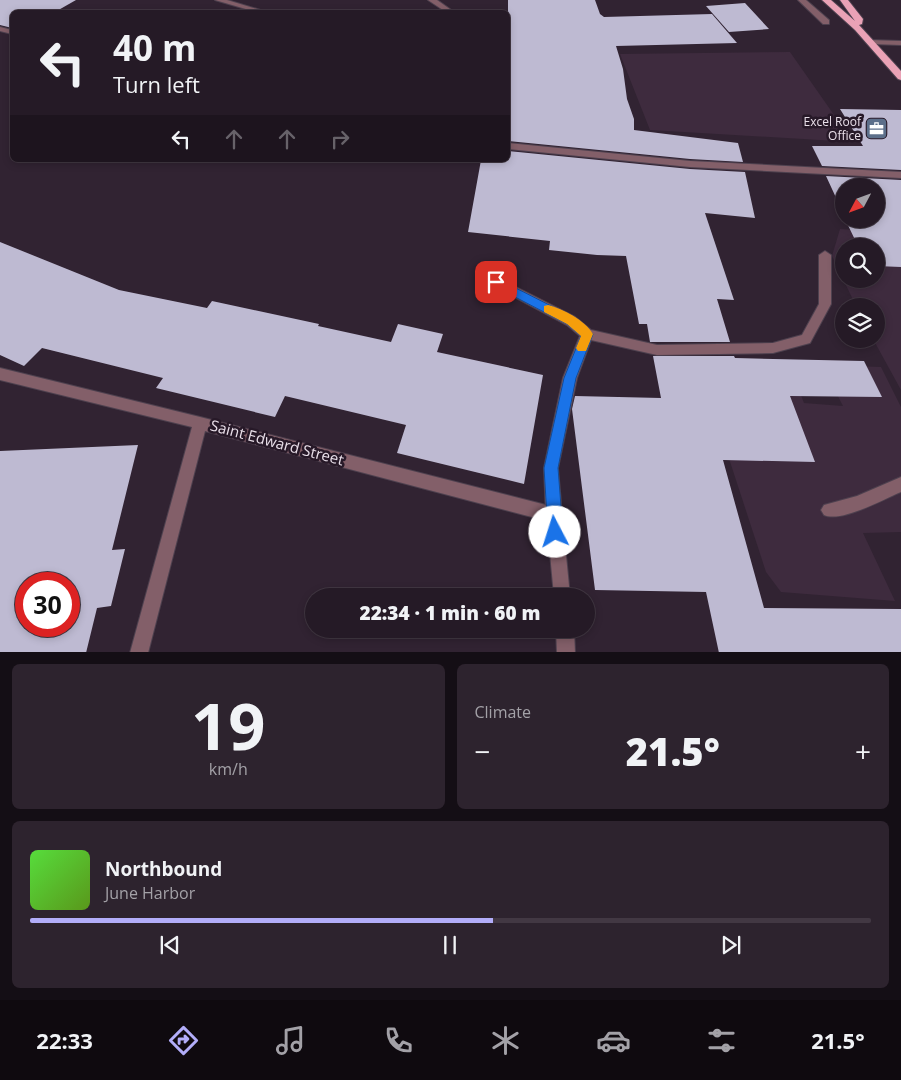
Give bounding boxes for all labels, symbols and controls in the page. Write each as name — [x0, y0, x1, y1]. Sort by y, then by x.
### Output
text: 40 m — [113, 24, 196, 71]
icon: left — [30, 30, 95, 95]
text: Turn left — [113, 69, 200, 99]
place label: Excel Roof Office — [804, 113, 862, 144]
office icon: Excel Roof Office — [865, 117, 889, 141]
icon: left — [167, 125, 195, 153]
icon: ahead — [220, 125, 248, 153]
icon: ahead — [273, 125, 301, 153]
icon: right — [326, 125, 354, 153]
north arrow — [835, 178, 885, 228]
map controls — [835, 178, 885, 348]
button: search — [835, 238, 885, 288]
pin — [475, 261, 517, 303]
icon: arrive — [482, 268, 510, 296]
button: layers — [835, 298, 885, 348]
street label: Saint Edward Street — [208, 415, 346, 469]
position arrow — [528, 505, 580, 557]
speed limit sign: 30 — [15, 572, 80, 637]
text: 22:34 · 1 min · 60 m — [360, 600, 540, 626]
text: 19 — [191, 681, 265, 769]
text: Climate — [475, 701, 531, 723]
text: 21.5° — [626, 725, 720, 777]
text: − — [475, 732, 491, 770]
text: + — [855, 732, 871, 770]
text: km/h — [209, 758, 248, 780]
text: Northbound — [105, 856, 222, 882]
text: June Harbor — [105, 882, 195, 904]
icon: previous — [156, 931, 184, 959]
icon: pause — [436, 931, 464, 959]
icon: next — [717, 931, 745, 959]
icon: directions — [166, 1023, 201, 1058]
icon: music — [273, 1023, 308, 1058]
icon: phone — [381, 1023, 416, 1058]
icon: climate — [488, 1023, 523, 1058]
icon: car — [596, 1023, 631, 1058]
icon: filters — [704, 1023, 739, 1058]
text: 22:33 — [36, 1025, 93, 1055]
text: 21.5° — [811, 1025, 865, 1055]

